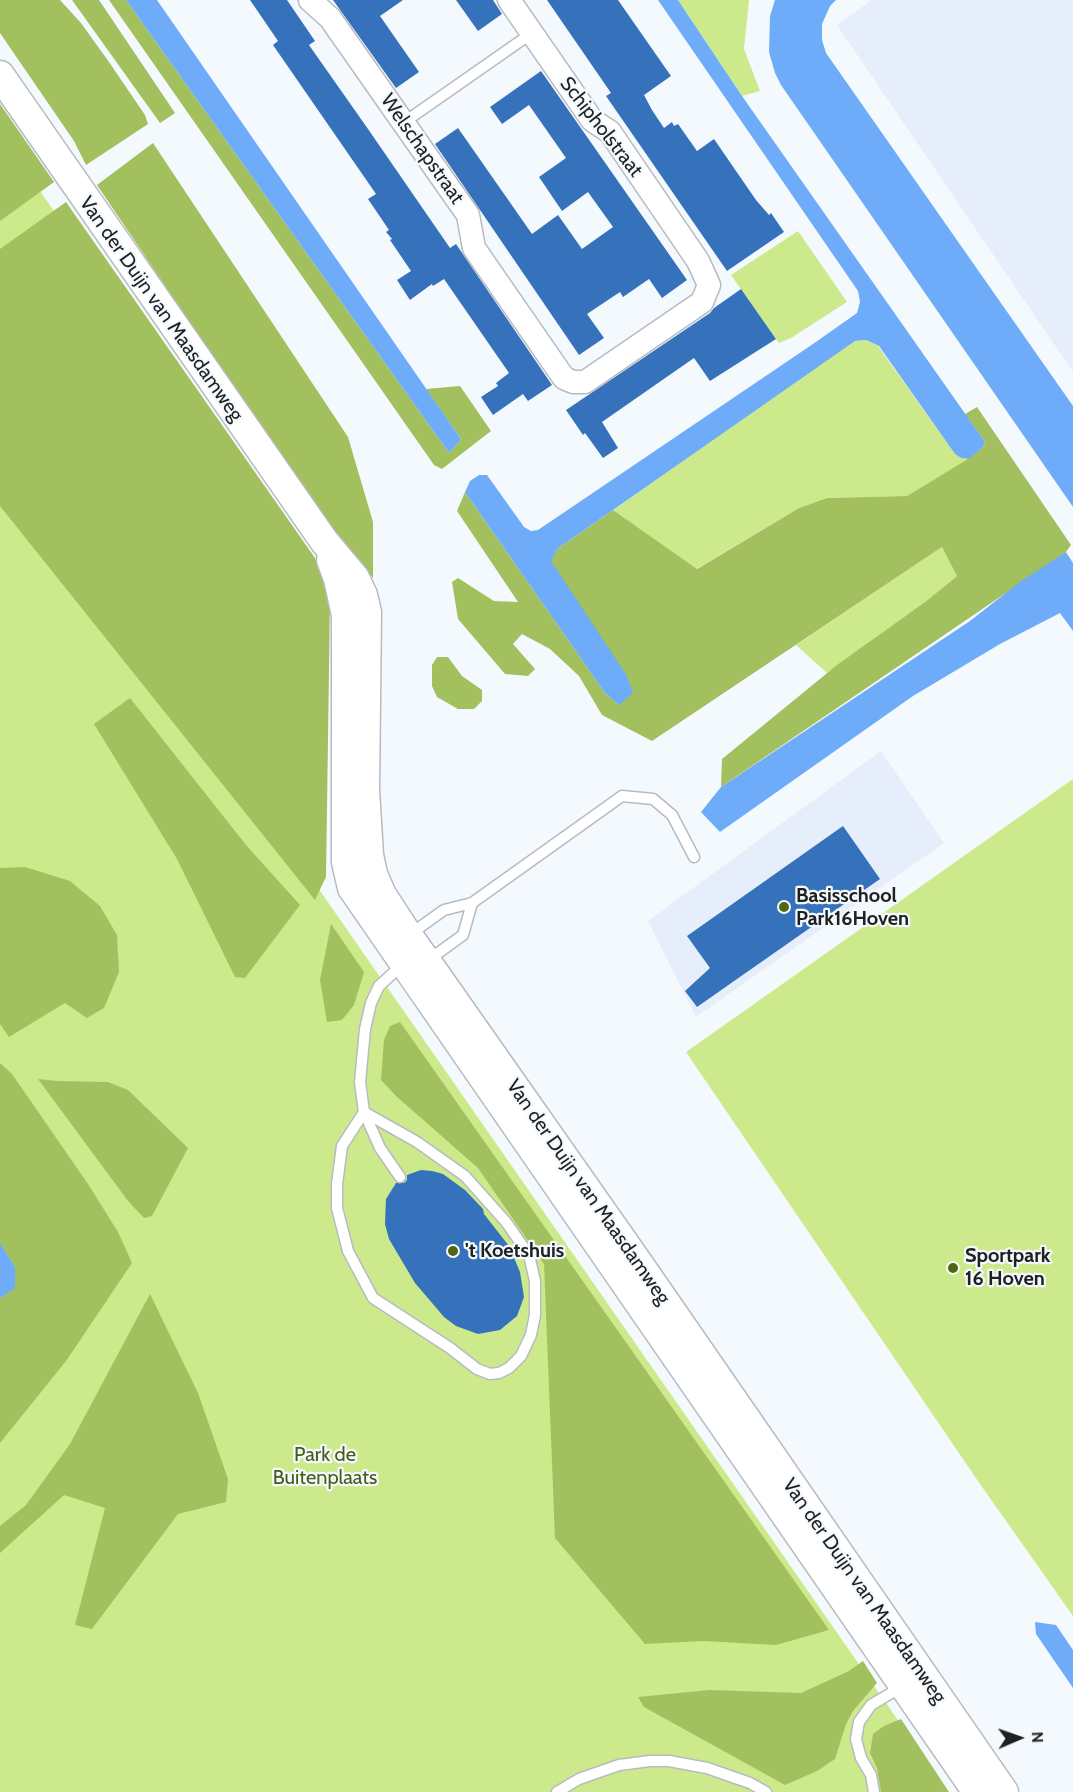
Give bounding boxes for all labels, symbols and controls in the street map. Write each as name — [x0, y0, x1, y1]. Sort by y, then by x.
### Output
street label: Schipholstraat — [554, 72, 648, 182]
street label: Welschapstraat — [375, 89, 469, 209]
street label: Van der Duijn van Maasdamweg — [74, 192, 248, 426]
place label: Basisschool Park16Hoven — [796, 884, 909, 931]
marker: Basisschool Park16Hoven — [777, 900, 791, 914]
street label: Van der Duijn van Maasdamweg — [501, 1075, 675, 1309]
place label: 't Koetshuis — [465, 1239, 564, 1263]
marker: 't Koetshuis — [446, 1244, 460, 1258]
place label: Sportpark 16 Hoven — [965, 1244, 1050, 1291]
marker: Sportpark 16 Hoven — [946, 1261, 960, 1275]
park label: Park de Buitenplaats — [273, 1443, 377, 1490]
street label: Van der Duijn van Maasdamweg — [777, 1474, 951, 1708]
north arrow — [989, 1708, 1049, 1768]
text: N — [1028, 1731, 1047, 1743]

